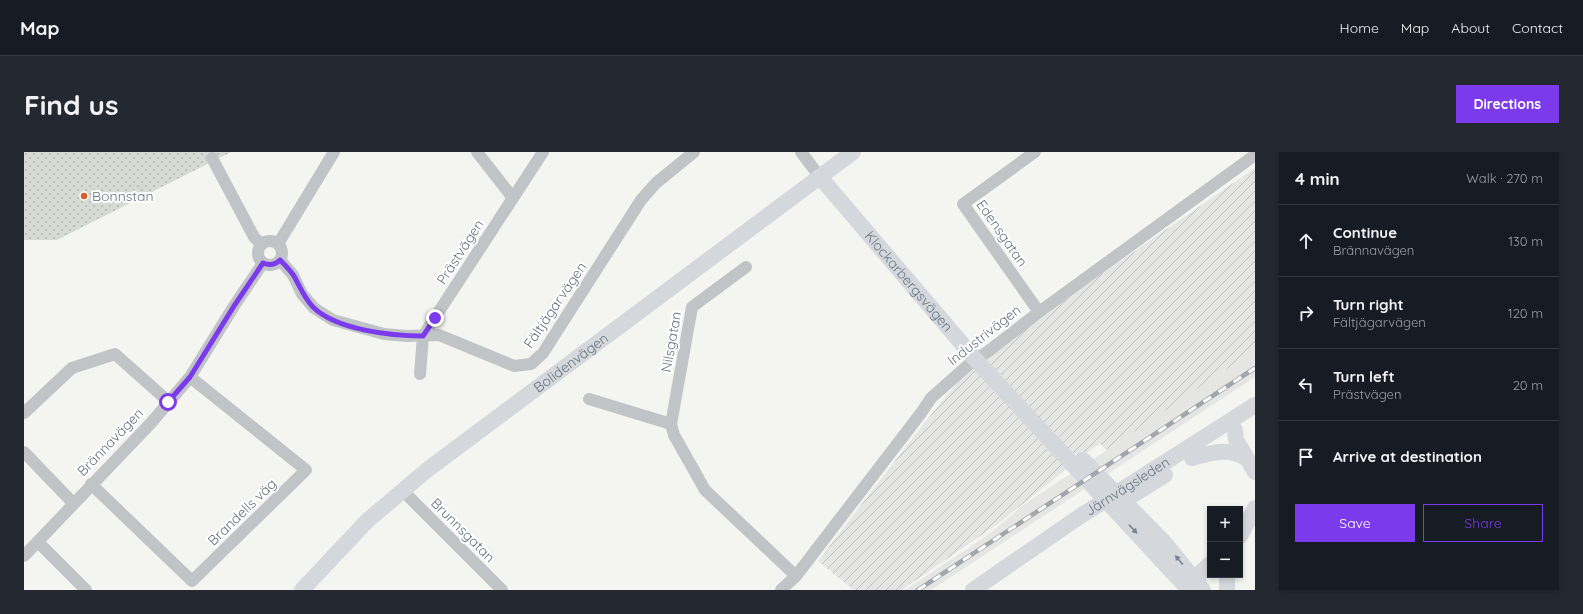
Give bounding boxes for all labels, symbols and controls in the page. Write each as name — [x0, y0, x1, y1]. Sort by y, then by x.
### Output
text: Map — [20, 16, 59, 40]
text: Home — [1340, 19, 1379, 37]
text: Map — [1401, 19, 1429, 37]
text: About — [1451, 19, 1490, 37]
text: Contact — [1512, 19, 1563, 37]
button: Directions — [1456, 85, 1559, 123]
text: Find us — [24, 87, 118, 122]
text: 4 min — [1295, 168, 1340, 189]
text: Walk · 270 m — [1466, 170, 1543, 186]
place label: Bonnstan — [92, 187, 154, 205]
marker: Bonnstan — [79, 191, 89, 201]
street label: Edensgatan — [972, 196, 1032, 270]
street label: Prästvägen — [432, 216, 488, 288]
text: Continue — [1333, 223, 1397, 242]
street label: Klockarbergsvägen — [861, 227, 957, 335]
icon: ahead — [1295, 230, 1317, 252]
text: 130 m — [1508, 233, 1543, 249]
text: Brännavägen — [1333, 242, 1414, 258]
street label: Fältjägarvägen — [520, 259, 590, 351]
text: Turn right — [1333, 295, 1404, 314]
street label: Industrivägen — [944, 301, 1024, 369]
icon: right — [1295, 302, 1317, 324]
text: 120 m — [1508, 305, 1543, 321]
route end — [426, 309, 444, 327]
street label: Nilsgatan — [657, 310, 685, 374]
text: Fältjägarvägen — [1333, 314, 1426, 330]
street label: Bolidenvägen — [530, 329, 612, 396]
text: Turn left — [1333, 367, 1395, 386]
icon: left — [1295, 374, 1317, 396]
text: 20 m — [1513, 377, 1543, 393]
text: Prästvägen — [1333, 386, 1401, 402]
route start — [159, 393, 177, 411]
street label: Brännavägen — [73, 404, 147, 480]
icon: arrive — [1295, 446, 1317, 468]
text: Arrive at destination — [1333, 447, 1482, 466]
street label: Järnvägsleden — [1082, 453, 1173, 520]
street label: Brandells väg — [204, 475, 280, 549]
street label: Brunnsgatan — [427, 494, 499, 566]
button: Save — [1295, 504, 1415, 542]
button: Share — [1423, 504, 1543, 542]
map controls — [1207, 506, 1243, 578]
button: + — [1207, 506, 1243, 542]
one-way arrow — [1128, 524, 1137, 535]
button: − — [1207, 542, 1243, 578]
one-way arrow — [1175, 554, 1183, 565]

